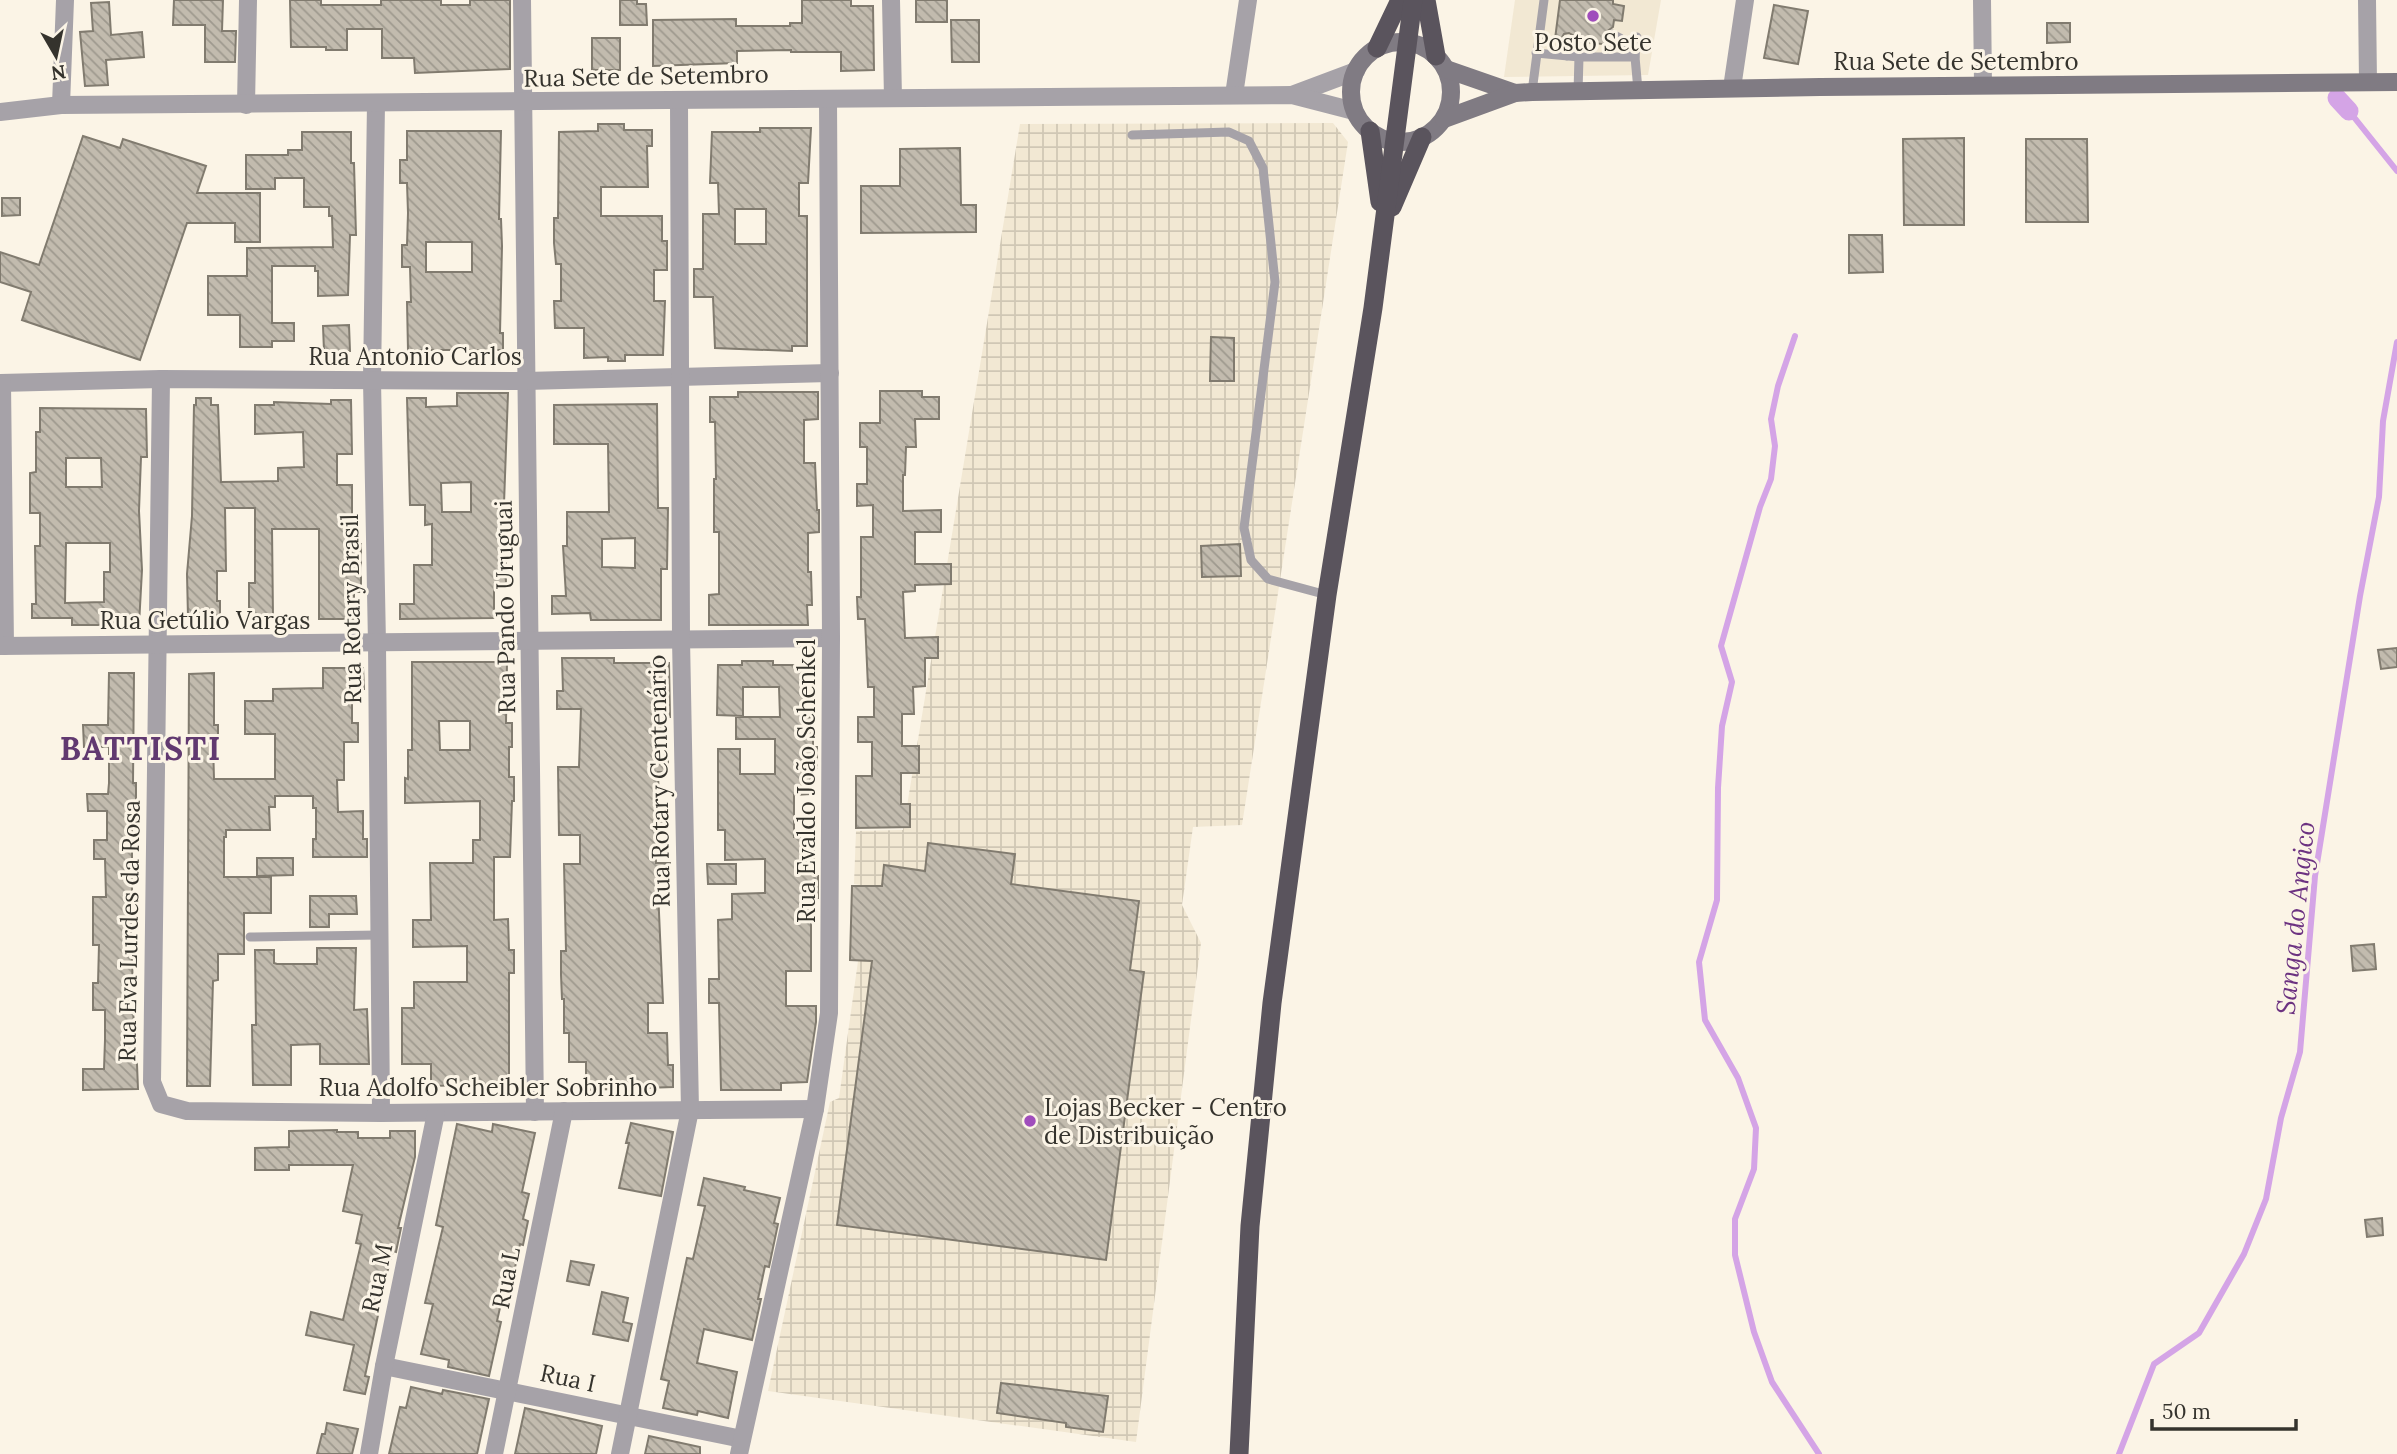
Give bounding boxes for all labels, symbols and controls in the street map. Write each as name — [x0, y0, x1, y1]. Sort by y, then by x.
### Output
marker: Posto Sete — [1585, 8, 1601, 24]
north arrow — [21, 21, 91, 91]
place label: Posto Sete — [1534, 27, 1652, 58]
street label: Rua Sete de Setembro — [1833, 46, 2079, 77]
street label: Rua Sete de Setembro — [523, 58, 769, 94]
text: N — [49, 60, 68, 86]
street label: Rua Antonio Carlos — [308, 341, 522, 372]
street label: Rua Pando Uruguai — [488, 500, 522, 714]
street label: Rua Rotary Brasil — [334, 514, 368, 704]
street label: Rua Getúlio Vargas — [100, 605, 310, 636]
street label: Rua Evaldo João Schenkel — [791, 639, 822, 923]
street label: Rua Rotary Centenário — [641, 654, 677, 908]
district label: BATTISTI — [60, 728, 222, 769]
street label: Rua Eva Lurdes da Rosa — [111, 800, 147, 1062]
water label: Sanga do Angico — [2268, 820, 2322, 1016]
street label: Rua Adolfo Scheibler Sobrinho — [319, 1072, 657, 1103]
place label: Lojas Becker - Centro de Distribuição — [1044, 1092, 1287, 1151]
marker: Lojas Becker - Centro de Distribuição — [1022, 1113, 1038, 1129]
street label: Rua M — [355, 1240, 399, 1316]
street label: Rua L — [485, 1245, 527, 1311]
street label: Rua I — [537, 1357, 599, 1399]
scale bar — [2152, 1388, 2296, 1432]
text: 50 m — [2162, 1398, 2211, 1425]

